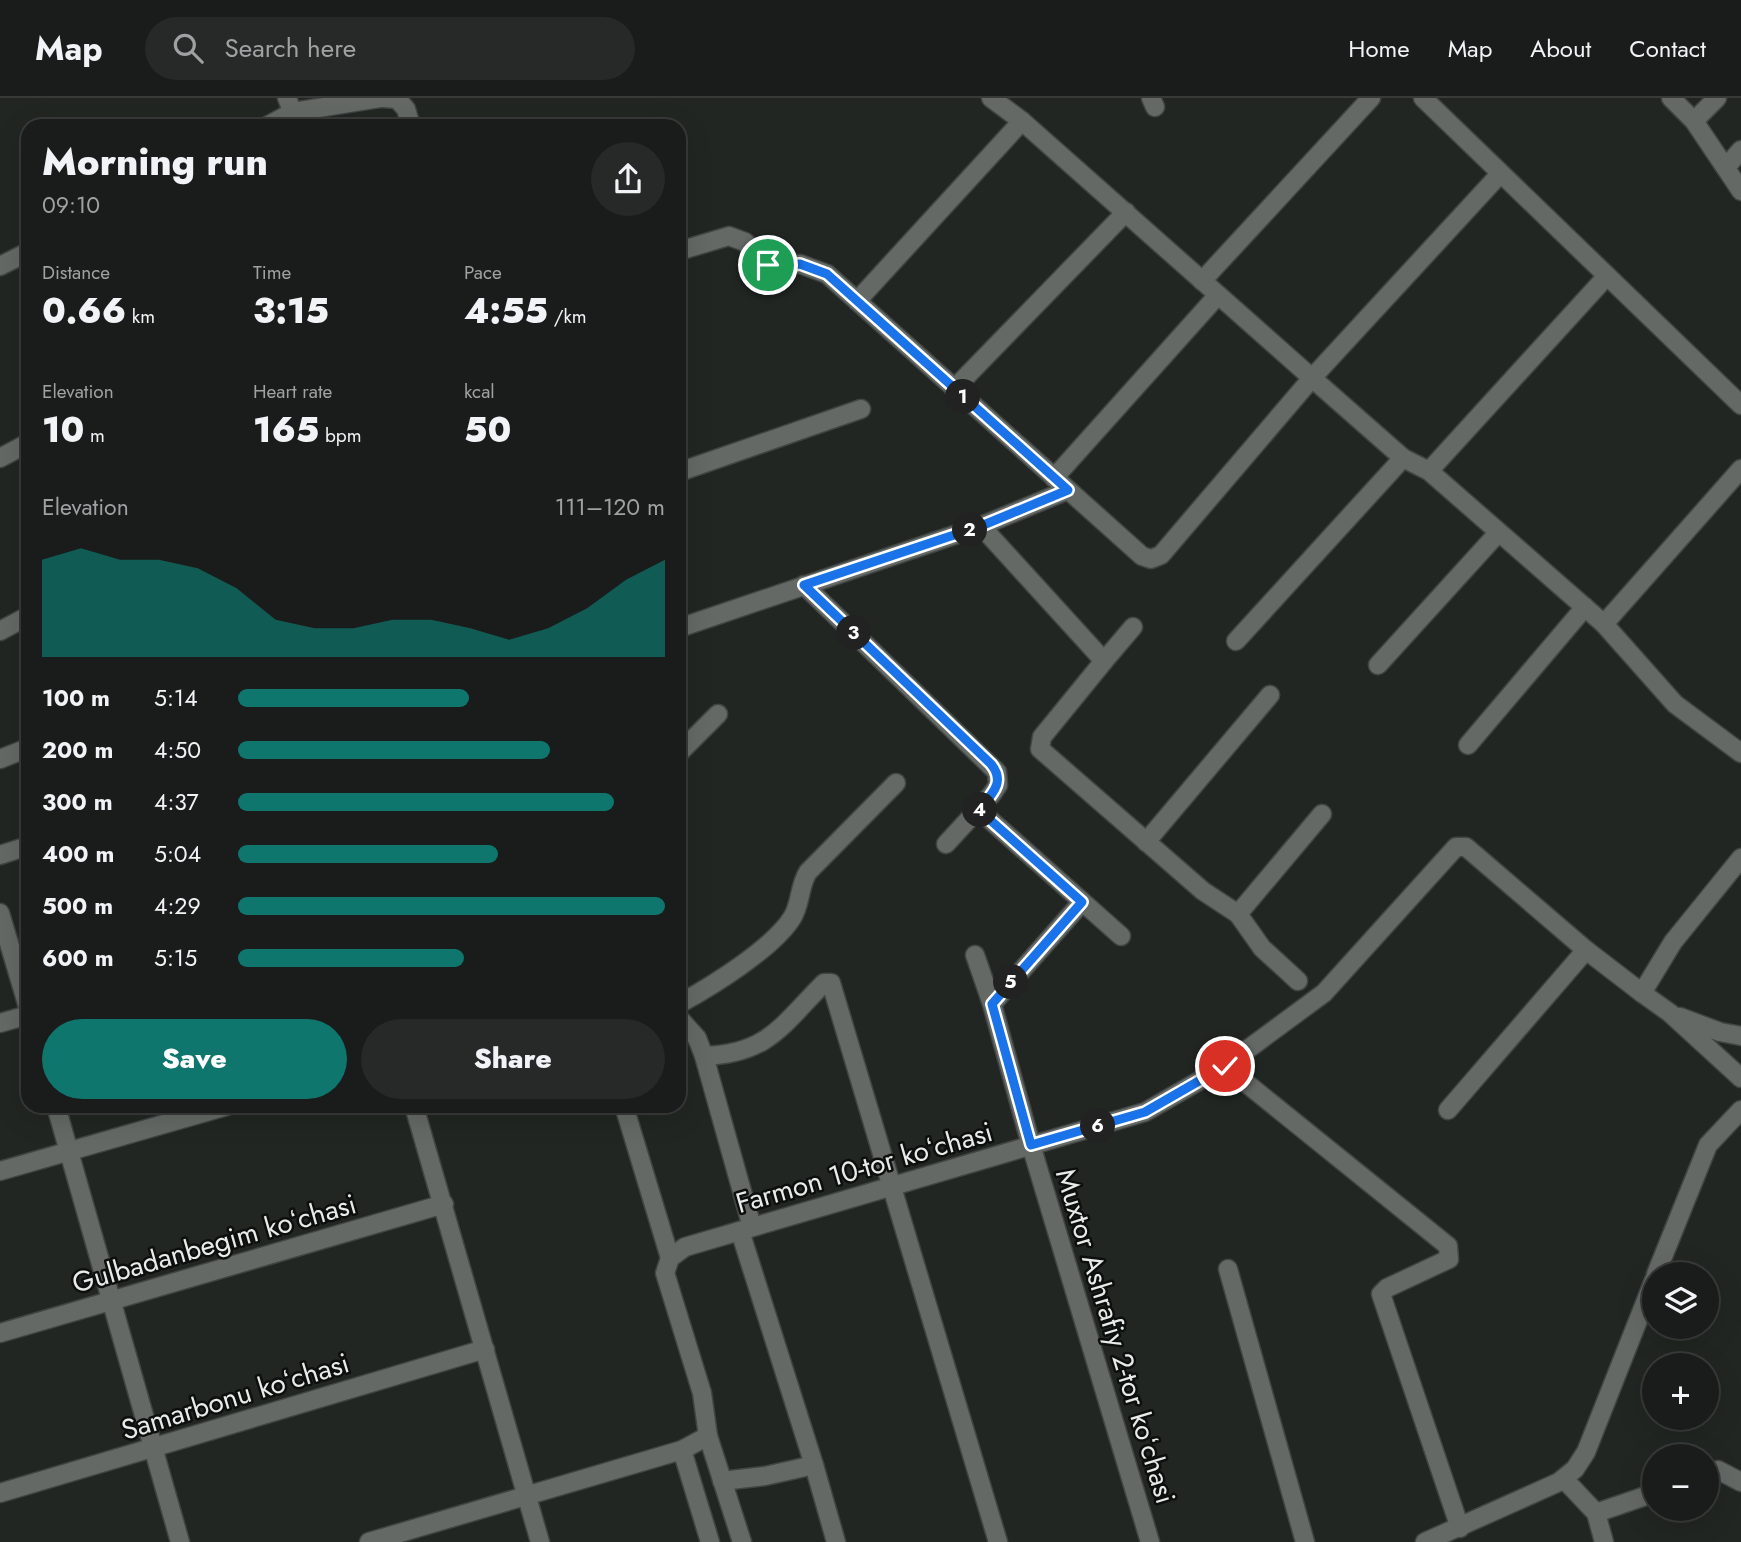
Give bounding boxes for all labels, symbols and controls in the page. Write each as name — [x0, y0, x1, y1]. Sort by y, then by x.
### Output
search box — [145, 17, 635, 80]
text: Map — [35, 25, 103, 72]
icon: search — [169, 29, 207, 67]
text: Search here — [225, 29, 356, 67]
text: Home — [1348, 31, 1410, 66]
text: Map — [1448, 31, 1492, 66]
text: About — [1530, 31, 1591, 66]
text: Contact — [1629, 31, 1706, 66]
text: Morning run — [42, 134, 268, 189]
button: share — [591, 142, 665, 216]
text: 09:10 — [42, 188, 100, 222]
pin — [738, 235, 798, 295]
icon: arrive — [749, 246, 787, 284]
text: Distance — [42, 259, 110, 286]
text: Time — [253, 259, 291, 286]
text: Pace — [464, 259, 502, 286]
text: 0.66 — [42, 286, 126, 336]
text: 3:15 — [253, 286, 329, 336]
text: 4:55 — [464, 286, 548, 336]
text: km — [126, 303, 155, 330]
text: /km — [548, 303, 587, 330]
text: Elevation — [42, 378, 114, 405]
text: Heart rate — [253, 378, 332, 405]
text: kcal — [464, 378, 495, 405]
pin: 1 — [946, 380, 981, 414]
text: 1 — [958, 383, 967, 410]
text: 10 — [42, 405, 84, 455]
text: 165 — [253, 405, 319, 455]
text: 50 — [464, 405, 511, 455]
text: m — [84, 422, 105, 449]
text: bpm — [319, 422, 361, 449]
text: Elevation — [42, 490, 129, 524]
text: 111–120 m — [555, 490, 665, 524]
pin: 2 — [953, 512, 988, 548]
text: 2 — [963, 516, 976, 543]
pin: 3 — [836, 616, 872, 650]
text: 3 — [848, 619, 859, 646]
text: 100 m — [42, 681, 110, 715]
text: 5:14 — [154, 681, 198, 715]
text: 200 m — [42, 733, 113, 767]
text: 4:50 — [154, 733, 201, 767]
text: 300 m — [42, 785, 113, 819]
text: 4:37 — [154, 785, 199, 819]
pin: 4 — [962, 792, 998, 828]
text: 4 — [973, 796, 986, 823]
text: 400 m — [42, 837, 114, 871]
text: 5:04 — [154, 837, 201, 871]
text: 500 m — [42, 889, 113, 923]
text: 4:29 — [154, 889, 201, 923]
text: 600 m — [42, 941, 114, 975]
text: 5:15 — [154, 941, 197, 975]
pin: 5 — [993, 964, 1028, 1000]
text: 5 — [1004, 968, 1017, 995]
button: Save — [42, 1019, 347, 1099]
button: Share — [361, 1019, 665, 1099]
pin — [1195, 1036, 1255, 1096]
icon: check — [1206, 1047, 1244, 1085]
pin: 6 — [1080, 1108, 1116, 1144]
street label: Farmon 10-tor koʻchasi — [731, 1111, 997, 1224]
text: 6 — [1091, 1112, 1104, 1139]
street label: Muxtor Ashrafiy 2-tor koʻchasi — [1045, 1164, 1186, 1509]
street label: Gulbadanbegim koʻchasi — [67, 1183, 361, 1304]
map controls — [1642, 1262, 1719, 1521]
button: layers — [1642, 1262, 1719, 1339]
street label: Samarbonu koʻchasi — [116, 1342, 354, 1451]
button: + — [1642, 1353, 1719, 1430]
button: − — [1642, 1444, 1719, 1521]

